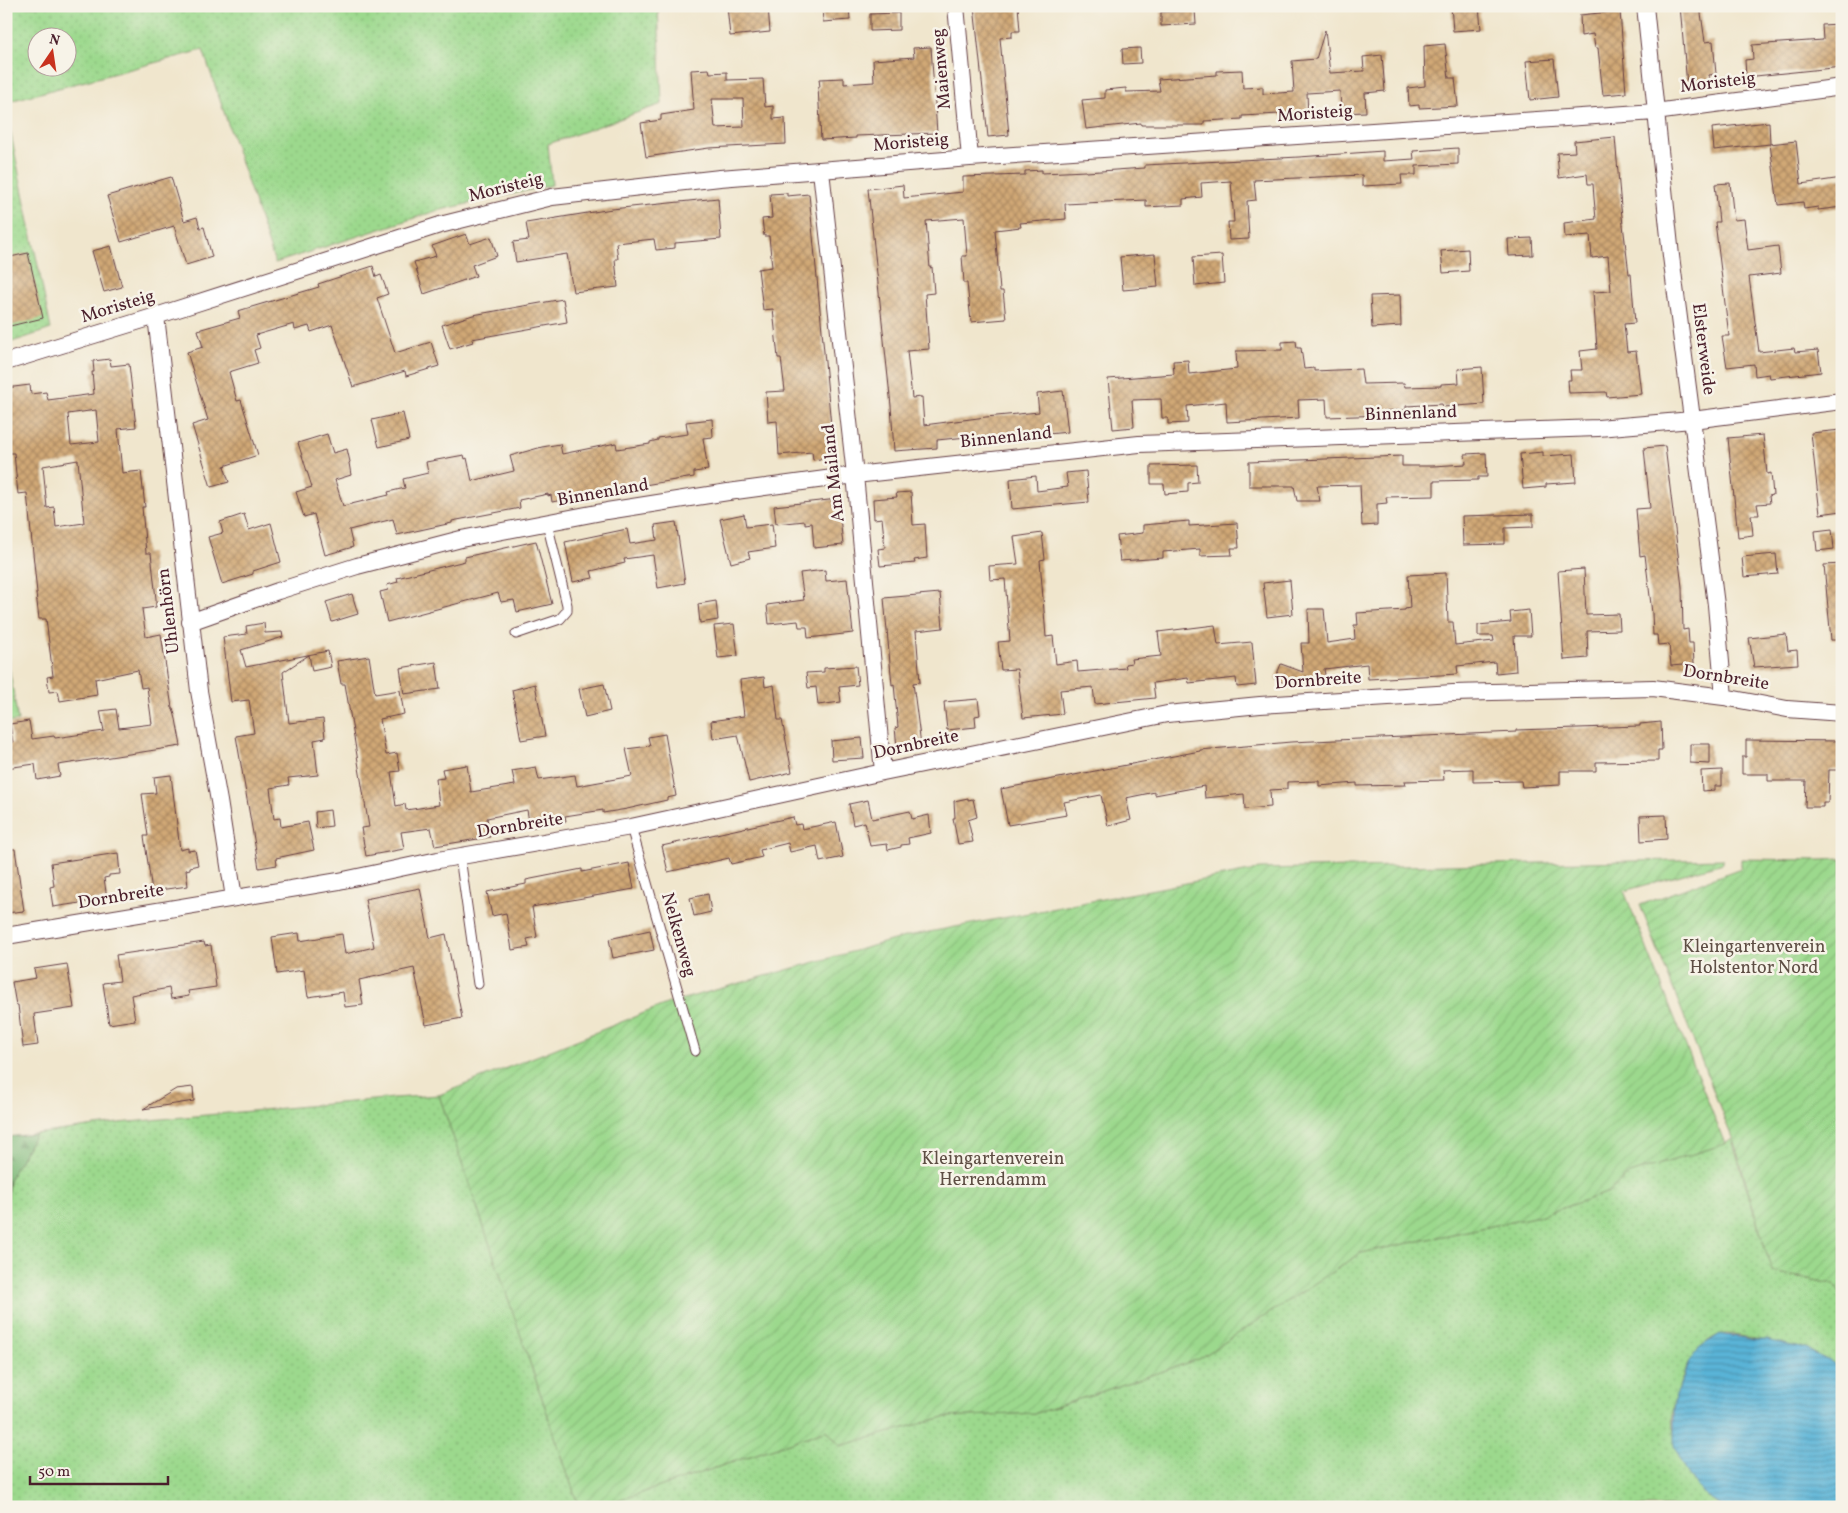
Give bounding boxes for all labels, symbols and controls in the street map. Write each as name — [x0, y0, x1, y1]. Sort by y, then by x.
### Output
street label: Maienweg — [926, 27, 958, 111]
north arrow — [28, 28, 78, 78]
text: N — [47, 30, 62, 51]
street label: Moristeig — [1679, 66, 1757, 100]
street label: Moristeig — [1276, 99, 1354, 129]
street label: Moristeig — [872, 127, 950, 159]
street label: Moristeig — [466, 167, 546, 209]
street label: Moristeig — [78, 284, 158, 330]
street label: Elsterweide — [1685, 302, 1721, 396]
street label: Binnenland — [1364, 400, 1458, 428]
street label: Binnenland — [959, 421, 1053, 455]
street label: Am Mailand — [816, 423, 852, 523]
street label: Binnenland — [555, 473, 651, 513]
street label: Uhlenhörn — [151, 566, 187, 655]
street label: Dornbreite — [1681, 659, 1771, 697]
street label: Dornbreite — [1274, 665, 1362, 697]
street label: Dornbreite — [871, 724, 961, 766]
street label: Dornbreite — [475, 807, 565, 845]
street label: Dornbreite — [76, 878, 166, 916]
street label: Nelkenweg — [654, 890, 702, 980]
park label: Kleingartenverein Holstentor Nord — [1683, 935, 1826, 981]
park label: Kleingartenverein Herrendamm — [922, 1147, 1065, 1193]
scale bar — [30, 1453, 168, 1485]
text: 50 m — [38, 1462, 70, 1483]

